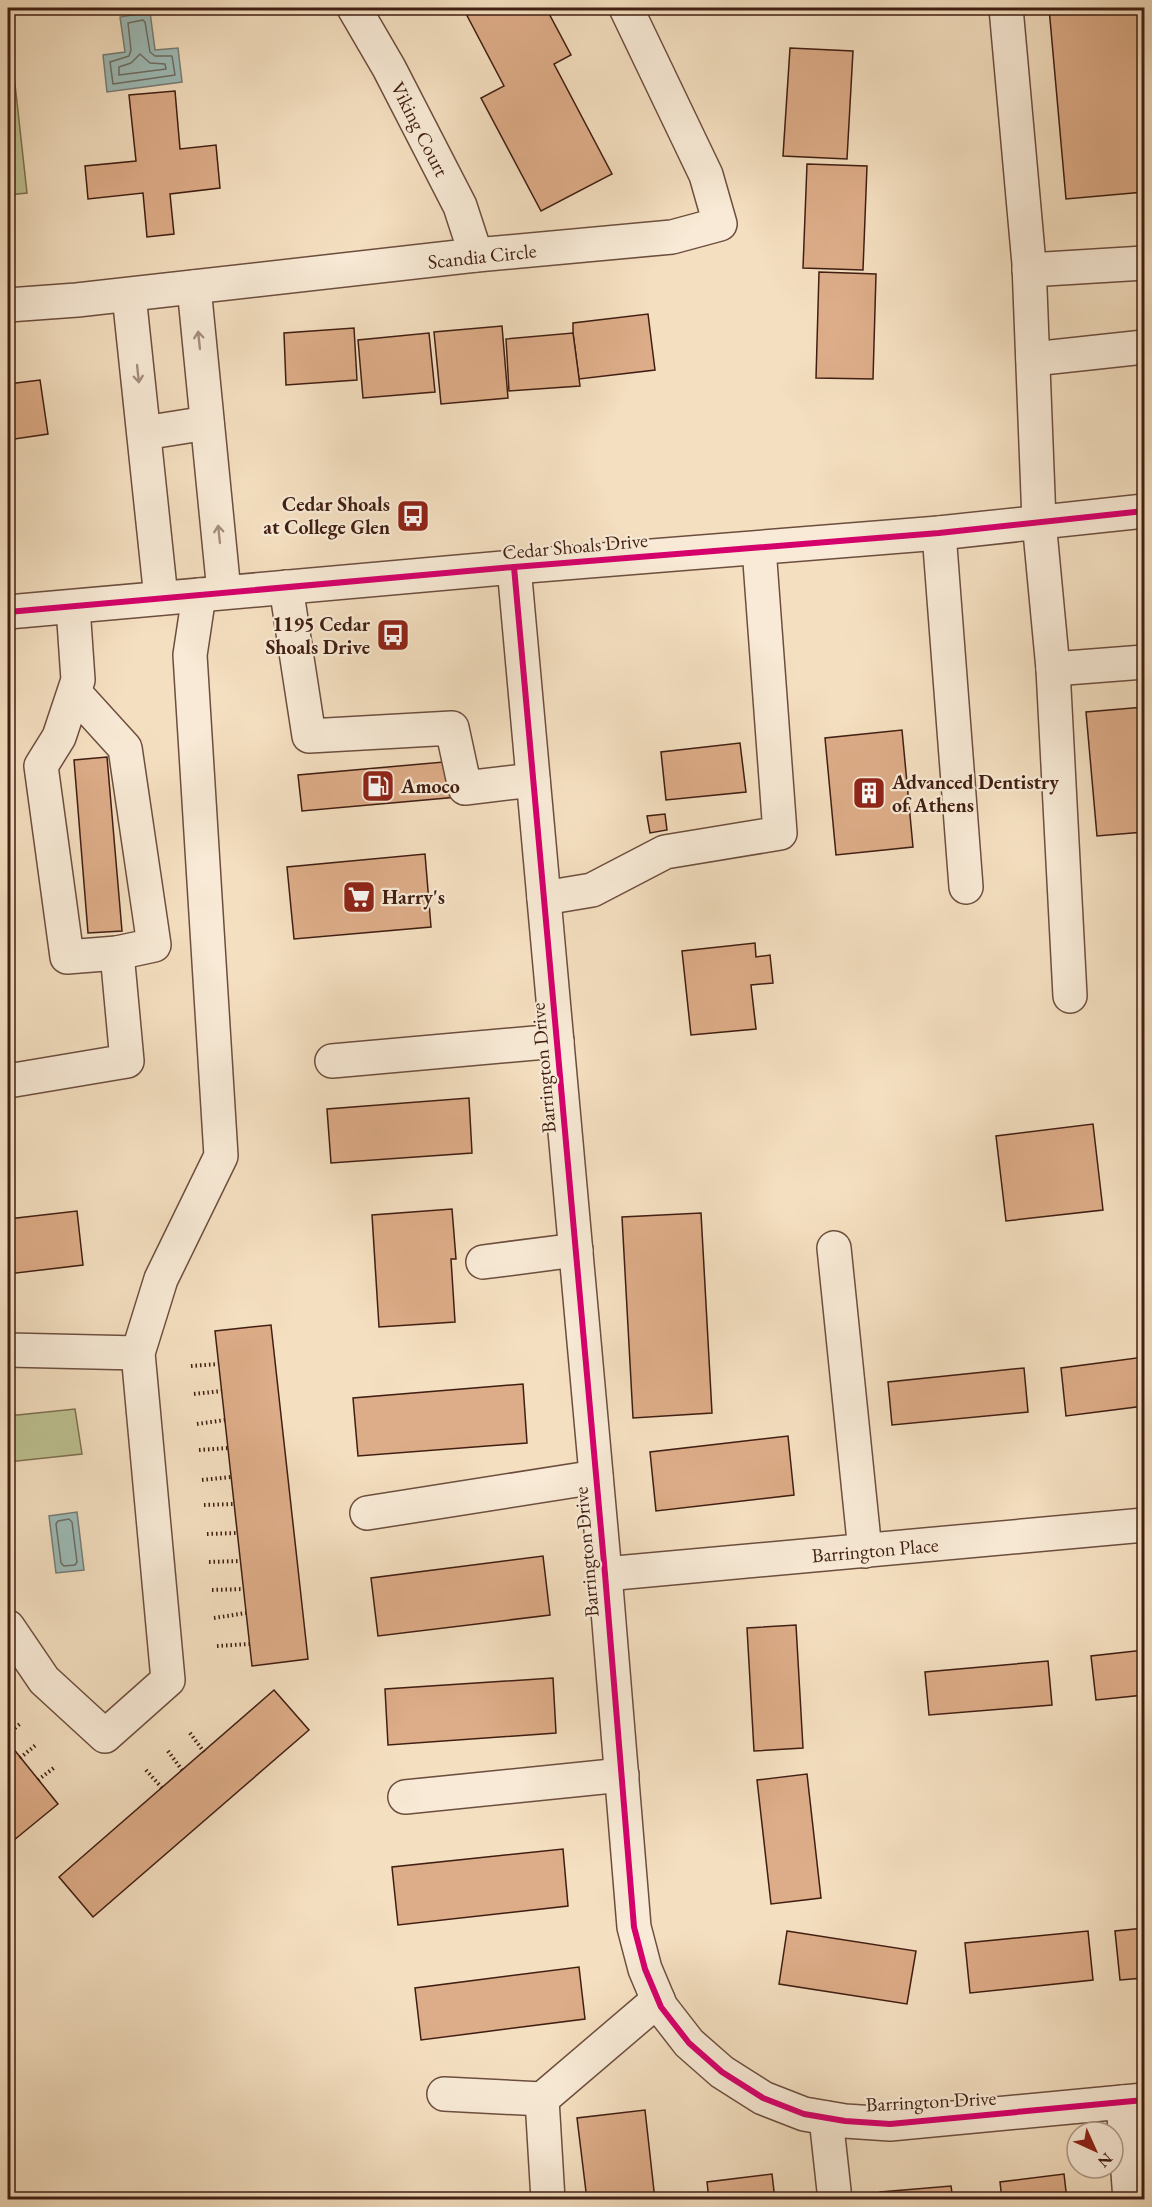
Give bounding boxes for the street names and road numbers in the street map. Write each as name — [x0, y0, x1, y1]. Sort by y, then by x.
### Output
street label: Viking Court — [385, 77, 455, 181]
street label: Scandia Circle — [426, 237, 538, 275]
street label: Cedar Shoals Drive — [501, 527, 649, 565]
street label: Barrington Drive — [524, 1002, 562, 1134]
street label: Barrington Drive — [567, 1486, 605, 1618]
street label: Barrington Place — [810, 1531, 940, 1568]
street label: Barrington Drive — [865, 2085, 997, 2117]

